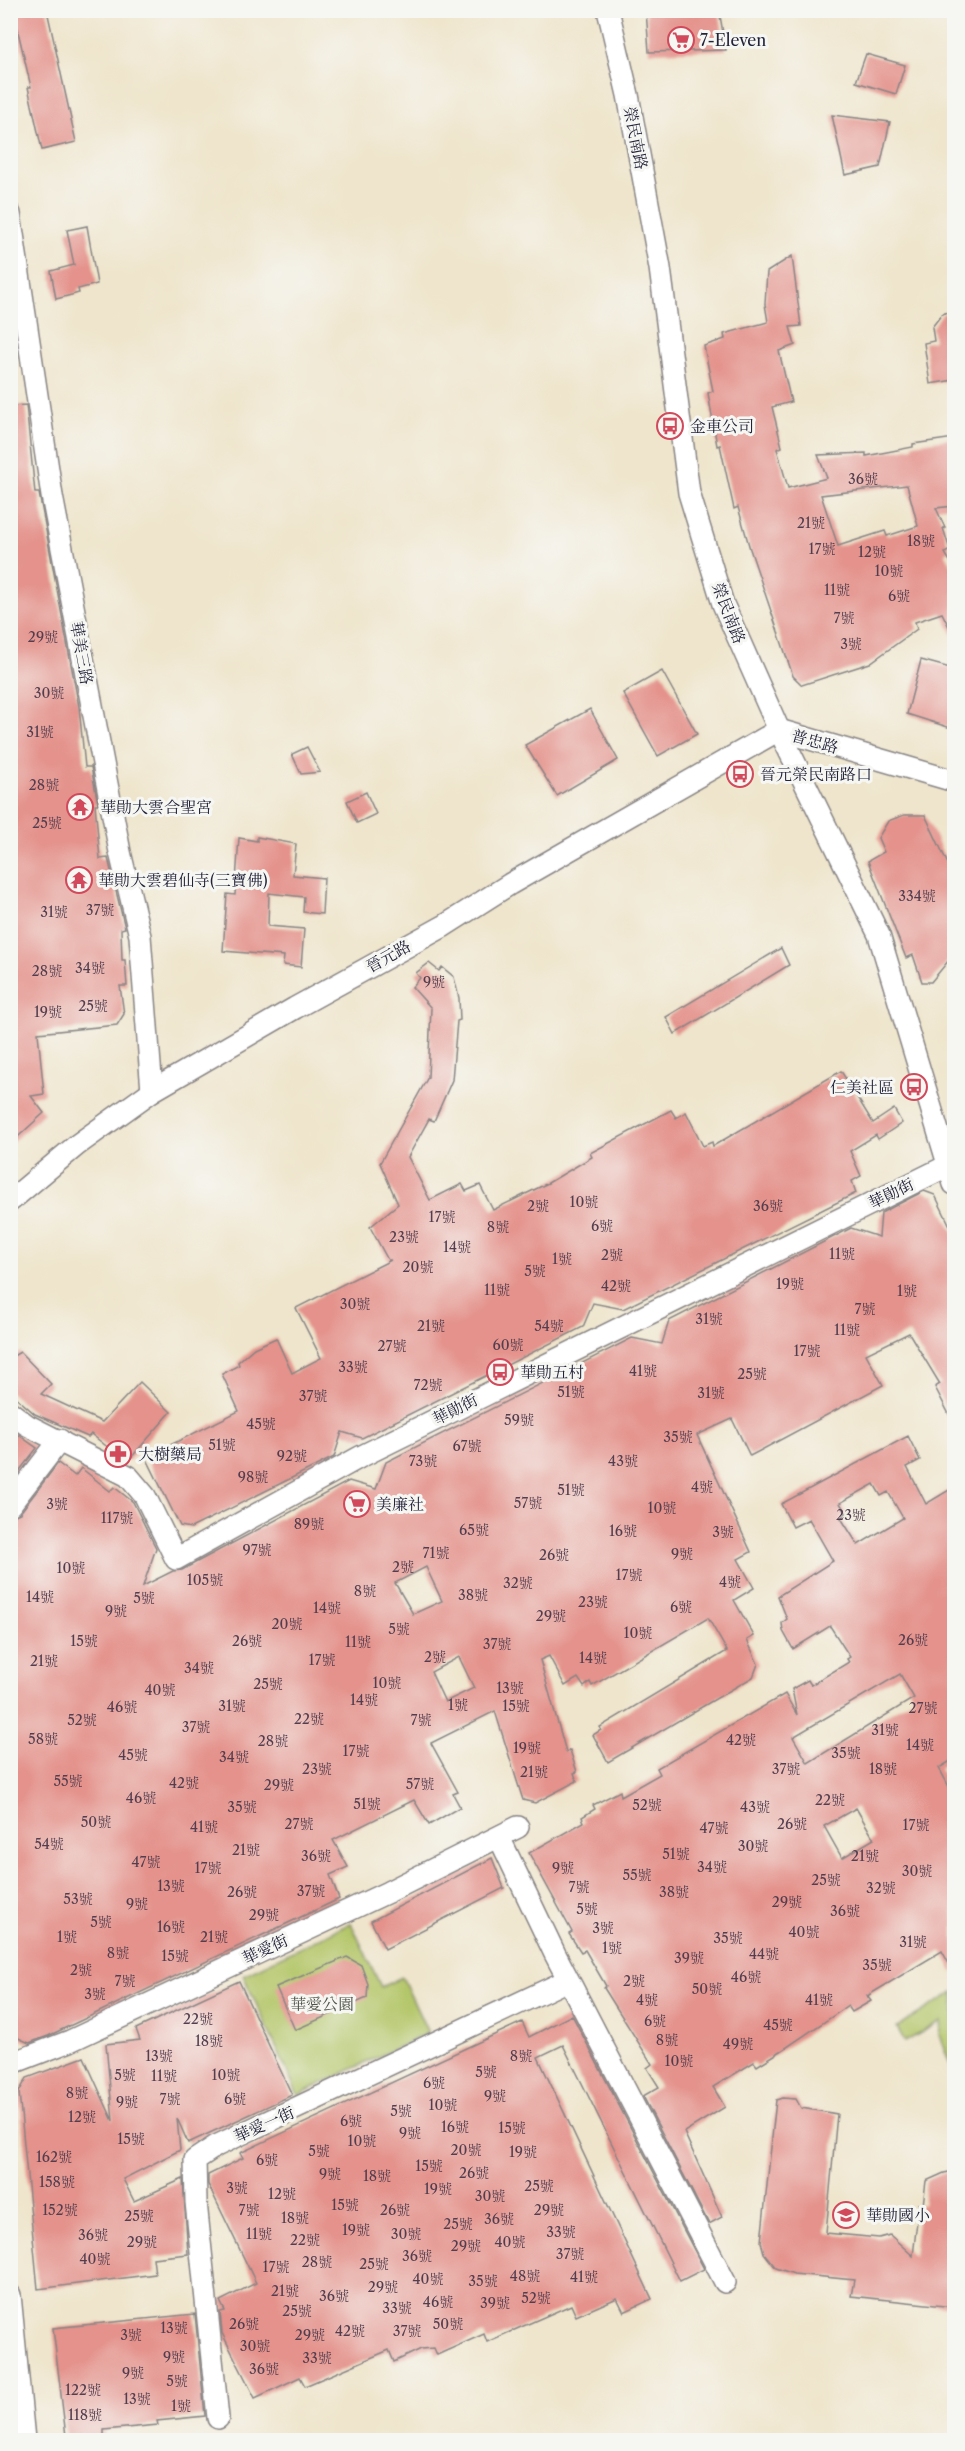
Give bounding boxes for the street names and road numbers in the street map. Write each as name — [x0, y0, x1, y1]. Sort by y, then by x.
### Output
street label: 榮民南路 — [620, 105, 652, 171]
street label: 榮民南路 — [708, 580, 750, 646]
street label: 華美三路 — [67, 620, 97, 686]
street label: 普忠路 — [789, 725, 841, 757]
street label: 晉元路 — [362, 936, 414, 976]
street label: 華勛街 — [865, 1173, 917, 1213]
street label: 華勛街 — [429, 1389, 481, 1429]
street label: 華愛街 — [239, 1930, 291, 1968]
street label: 華愛一街 — [231, 2102, 297, 2146]

